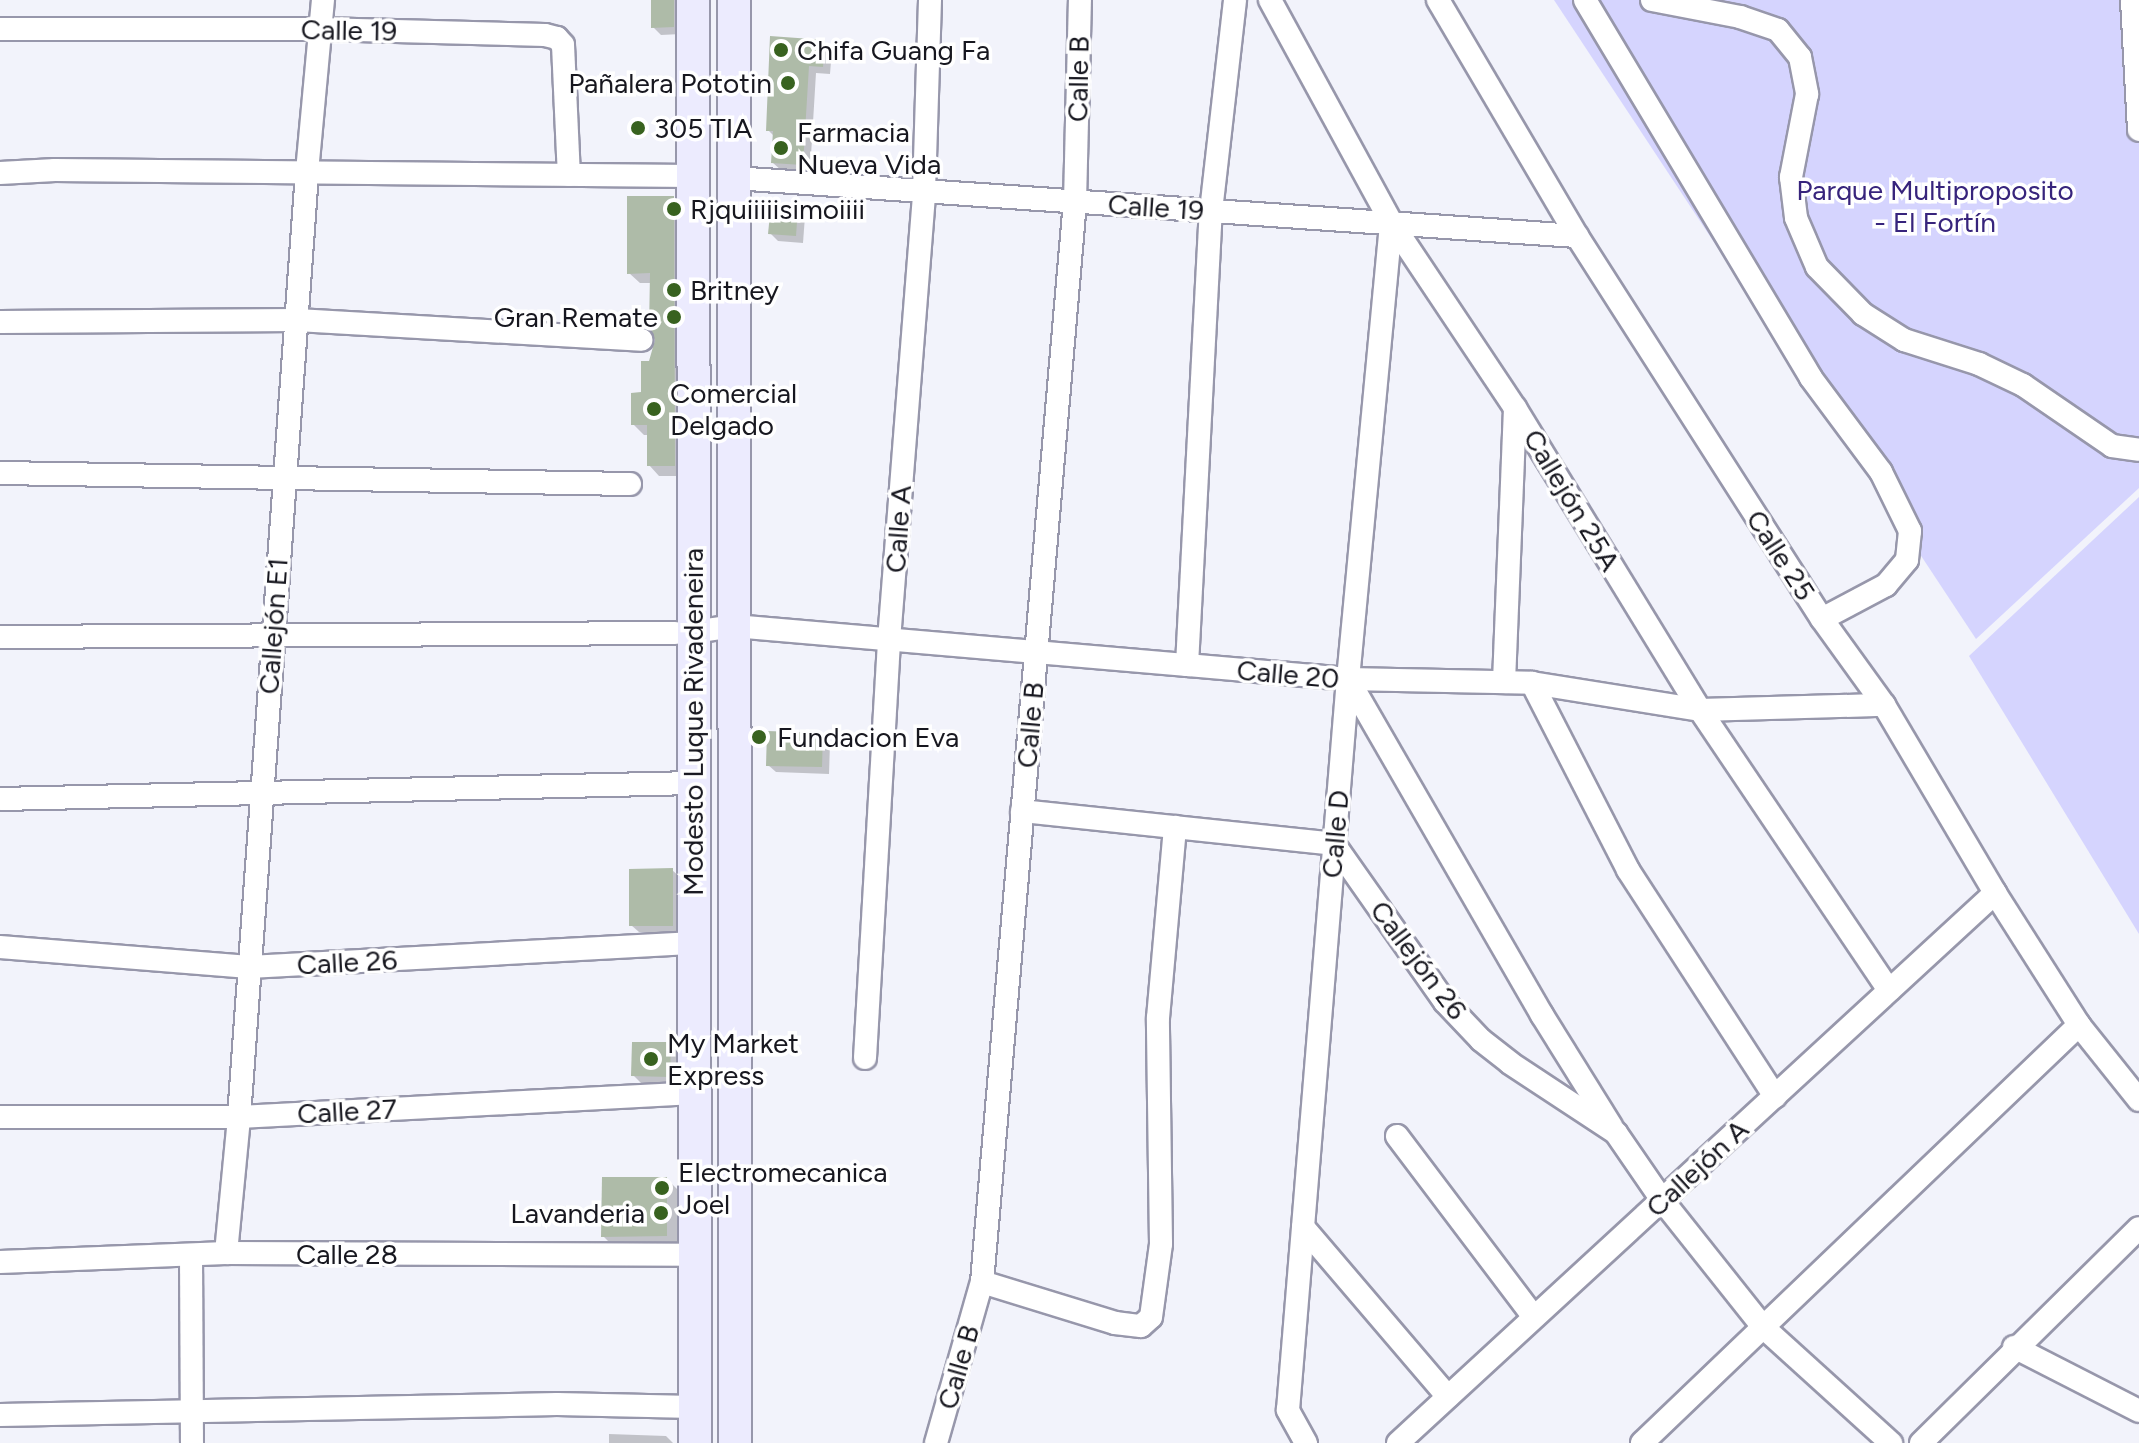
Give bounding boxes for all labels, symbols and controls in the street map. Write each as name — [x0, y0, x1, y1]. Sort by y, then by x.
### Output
street label: Calle 19 — [301, 12, 397, 48]
place label: Chifa Guang Fa — [797, 33, 990, 67]
street label: Calle B — [1060, 36, 1096, 122]
marker: Chifa Guang Fa — [772, 41, 790, 59]
place label: Pañalera Pototin — [568, 66, 772, 100]
marker: Pañalera Pototin — [779, 74, 797, 92]
place label: 305 TIA — [654, 111, 752, 145]
place label: Farmacia Nueva Vida — [797, 115, 941, 181]
marker: 305 TIA — [629, 119, 647, 137]
marker: Farmacia Nueva Vida — [772, 139, 790, 157]
park label: Parque Multiproposito - El Fortín — [1796, 173, 2074, 239]
street label: Calle 19 — [1107, 187, 1205, 227]
place label: Rjquiiiiisimoiiii — [690, 192, 865, 226]
marker: Rjquiiiiisimoiiii — [665, 200, 683, 218]
place label: Britney — [690, 273, 779, 307]
marker: Britney — [665, 281, 683, 299]
place label: Gran Remate — [494, 300, 658, 334]
marker: Gran Remate — [665, 308, 683, 326]
place label: Comercial Delgado — [670, 376, 797, 442]
marker: Comercial Delgado — [645, 400, 663, 418]
street label: Callejón 25A — [1517, 423, 1627, 577]
street label: Calle A — [878, 484, 918, 574]
street label: Calle 25 — [1739, 504, 1823, 606]
street label: Modesto Luque Rivadeneira — [676, 548, 710, 896]
street label: Callejón E1 — [251, 557, 295, 695]
street label: Calle 20 — [1235, 653, 1341, 695]
street label: Calle B — [1010, 681, 1050, 769]
place label: Fundacion Eva — [777, 720, 959, 754]
marker: Fundacion Eva — [748, 726, 770, 748]
street label: Calle D — [1314, 789, 1356, 879]
street label: Callejón 26 — [1363, 894, 1475, 1026]
street label: Calle 26 — [296, 943, 398, 981]
place label: My Market Express — [667, 1026, 799, 1092]
marker: My Market Express — [642, 1050, 660, 1068]
street label: Calle 27 — [296, 1092, 398, 1130]
street label: Callejón A — [1639, 1112, 1755, 1224]
place label: Electromecanica Joel — [678, 1155, 888, 1221]
marker: Electromecanica Joel — [653, 1179, 671, 1197]
place label: Lavanderia — [510, 1196, 645, 1230]
marker: Lavanderia — [652, 1204, 670, 1222]
street label: Calle 28 — [296, 1237, 398, 1271]
street label: Calle B — [930, 1321, 986, 1413]

